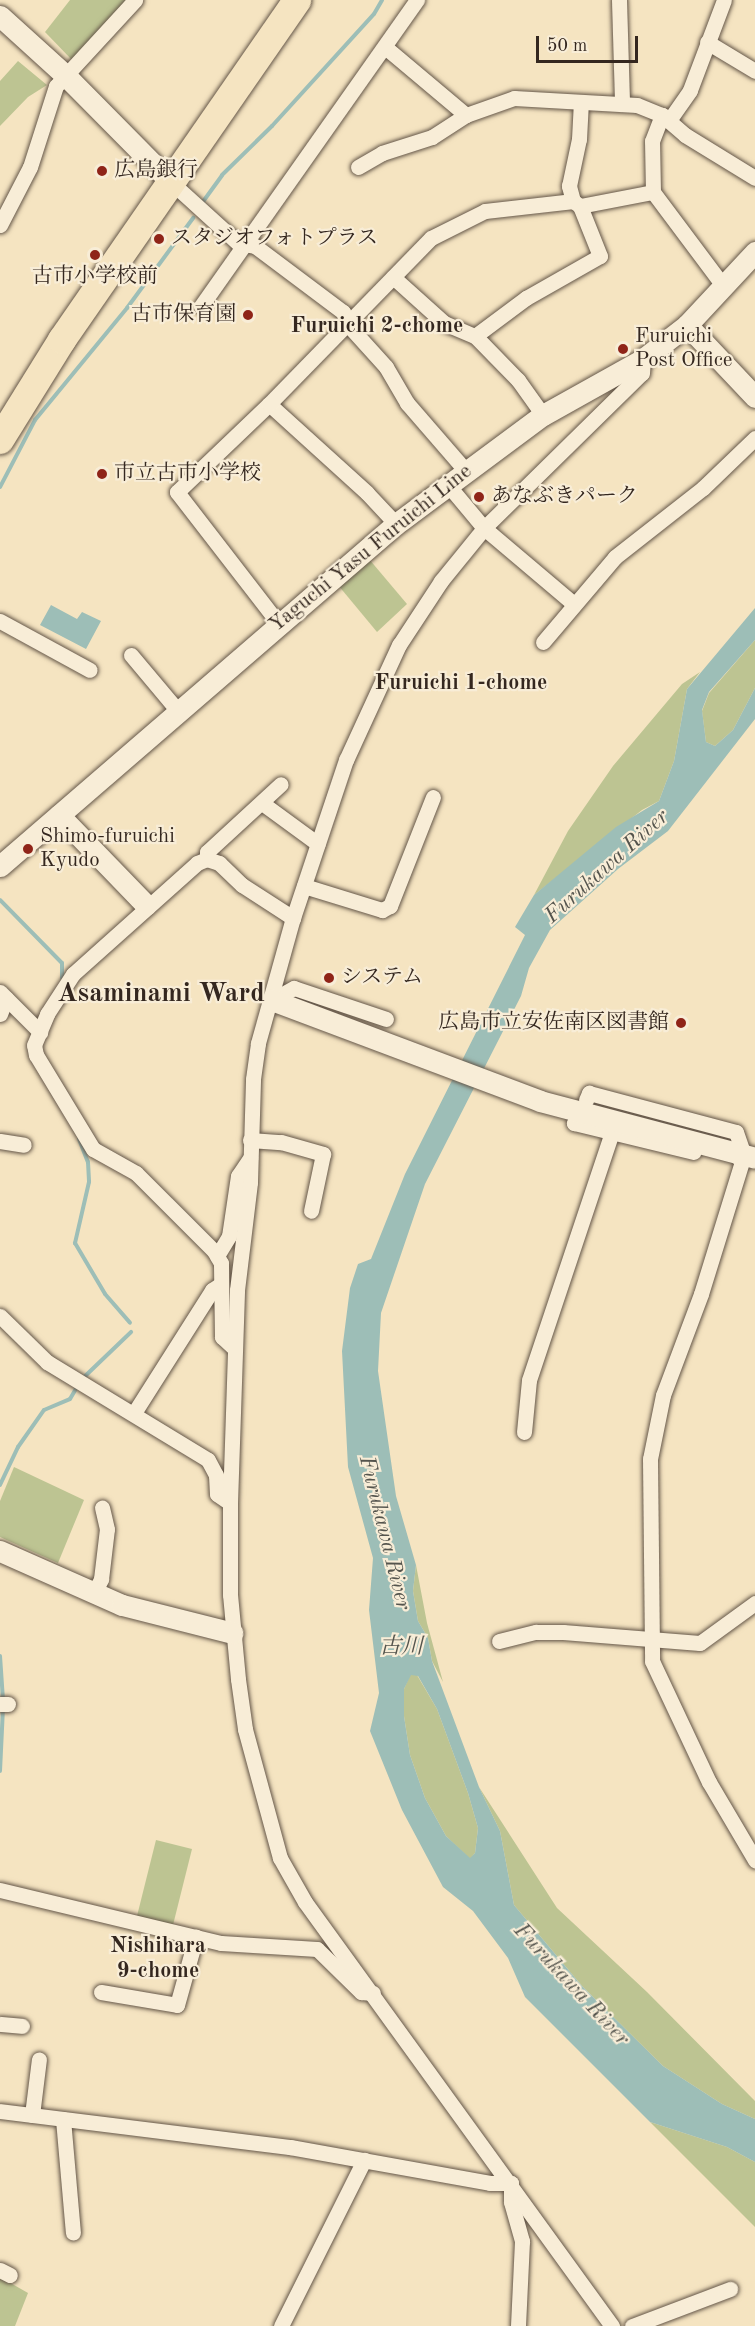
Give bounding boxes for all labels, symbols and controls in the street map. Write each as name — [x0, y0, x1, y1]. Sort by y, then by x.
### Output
scale bar — [539, 24, 641, 62]
text: 50 m — [547, 37, 587, 55]
place label: 広島銀行 — [114, 158, 198, 184]
marker: 広島銀行 — [95, 164, 109, 178]
place label: スタジオフォトプラス — [171, 226, 381, 252]
marker: スタジオフォトプラス — [152, 232, 166, 246]
marker: 古市小学校前 — [88, 248, 102, 262]
place label: 古市小学校前 — [32, 264, 158, 290]
place label: 古市保育園 — [131, 302, 236, 328]
marker: 古市保育園 — [241, 308, 255, 322]
district label: Furuichi 2-chome — [291, 314, 463, 340]
place label: Furuichi Post Office — [635, 324, 733, 374]
marker: Furuichi Post Office — [616, 342, 630, 356]
street label: Yaguchi Yasu Furuichi Line — [265, 460, 477, 638]
place label: 市立古市小学校 — [114, 461, 261, 487]
marker: 市立古市小学校 — [95, 467, 109, 481]
place label: あなぶきパーク — [491, 484, 638, 510]
marker: あなぶきパーク — [472, 490, 486, 504]
district label: Furuichi 1-chome — [375, 671, 547, 697]
water label: Furukawa River — [539, 804, 675, 930]
place label: Shimo-furuichi Kyudo — [40, 824, 175, 874]
marker: Shimo-furuichi Kyudo — [21, 842, 35, 856]
place label: システム — [341, 965, 425, 991]
marker: システム — [322, 971, 336, 985]
district label: Asaminami Ward — [57, 978, 265, 1010]
place label: 広島市立安佐南区図書館 — [438, 1010, 669, 1036]
marker: 広島市立安佐南区図書館 — [674, 1016, 688, 1030]
water label: Furukawa River — [352, 1453, 416, 1613]
water label: 古川 — [379, 1635, 423, 1661]
water label: Furukawa River — [507, 1918, 635, 2052]
district label: Nishihara 9-chome — [110, 1933, 206, 1984]

